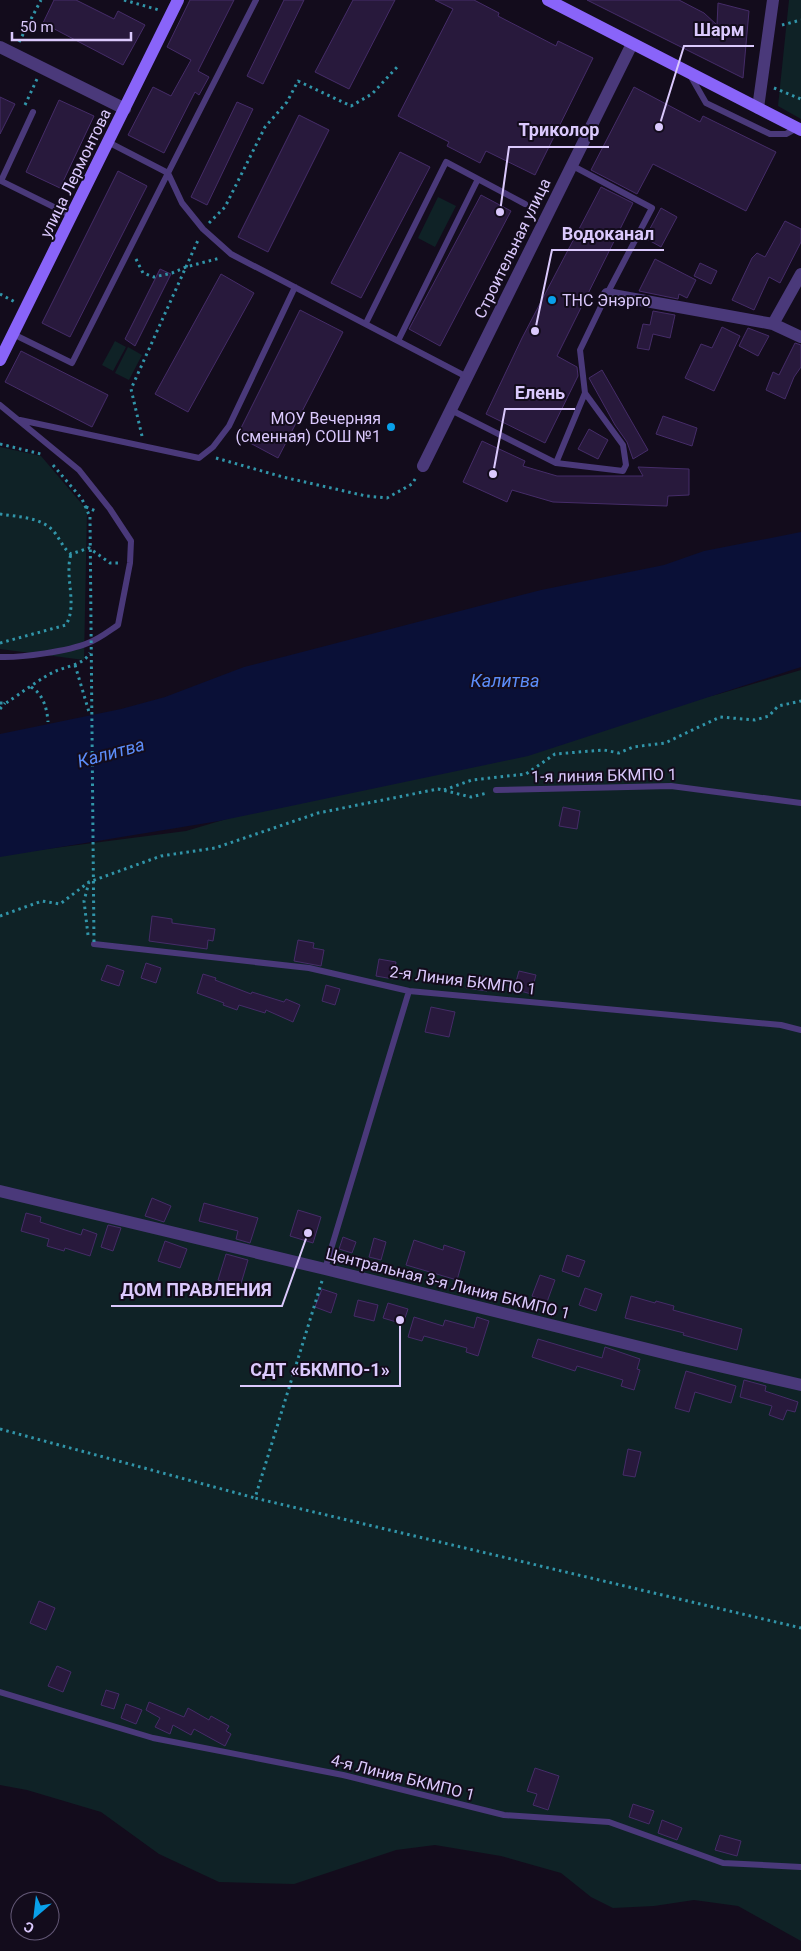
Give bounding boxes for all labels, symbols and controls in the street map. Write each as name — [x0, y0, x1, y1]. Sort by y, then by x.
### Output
scale bar — [12, 10, 131, 42]
callout: Шарм — [684, 13, 754, 46]
text: 50 m — [20, 18, 54, 36]
text: Шарм — [694, 19, 744, 40]
street label: улица Лермонтова — [36, 106, 115, 241]
callout: Триколор — [509, 114, 609, 147]
text: Триколор — [519, 119, 599, 140]
street label: Строительная улица — [470, 175, 555, 321]
callout: Водоканал — [552, 217, 664, 250]
text: Водоканал — [562, 223, 654, 244]
place label: ТНС Энэрго — [562, 291, 651, 310]
marker: ТНС Энэрго — [546, 294, 558, 306]
callout: Елень — [505, 376, 575, 409]
text: Елень — [515, 382, 565, 403]
place label: МОУ Вечерняя (сменная) СОШ №1 — [235, 409, 381, 446]
marker: МОУ Вечерняя (сменная) СОШ №1 — [385, 421, 397, 433]
water label: Калитва — [471, 670, 539, 691]
water label: Калитва — [75, 733, 147, 772]
street label: 1-я линия БКМПО 1 — [531, 765, 677, 786]
street label: 2-я Линия БКМПО 1 — [389, 962, 537, 999]
street label: Центральная 3-я Линия БКМПО 1 — [324, 1244, 572, 1323]
callout: ДОМ ПРАВЛЕНИЯ — [111, 1273, 282, 1306]
text: ДОМ ПРАВЛЕНИЯ — [120, 1279, 272, 1300]
callout: СДТ «БКМПО-1» — [240, 1353, 400, 1386]
text: СДТ «БКМПО-1» — [250, 1359, 390, 1380]
street label: 4-я Линия БКМПО 1 — [329, 1750, 477, 1805]
north arrow — [10, 1891, 60, 1941]
text: С — [21, 1918, 37, 1937]

